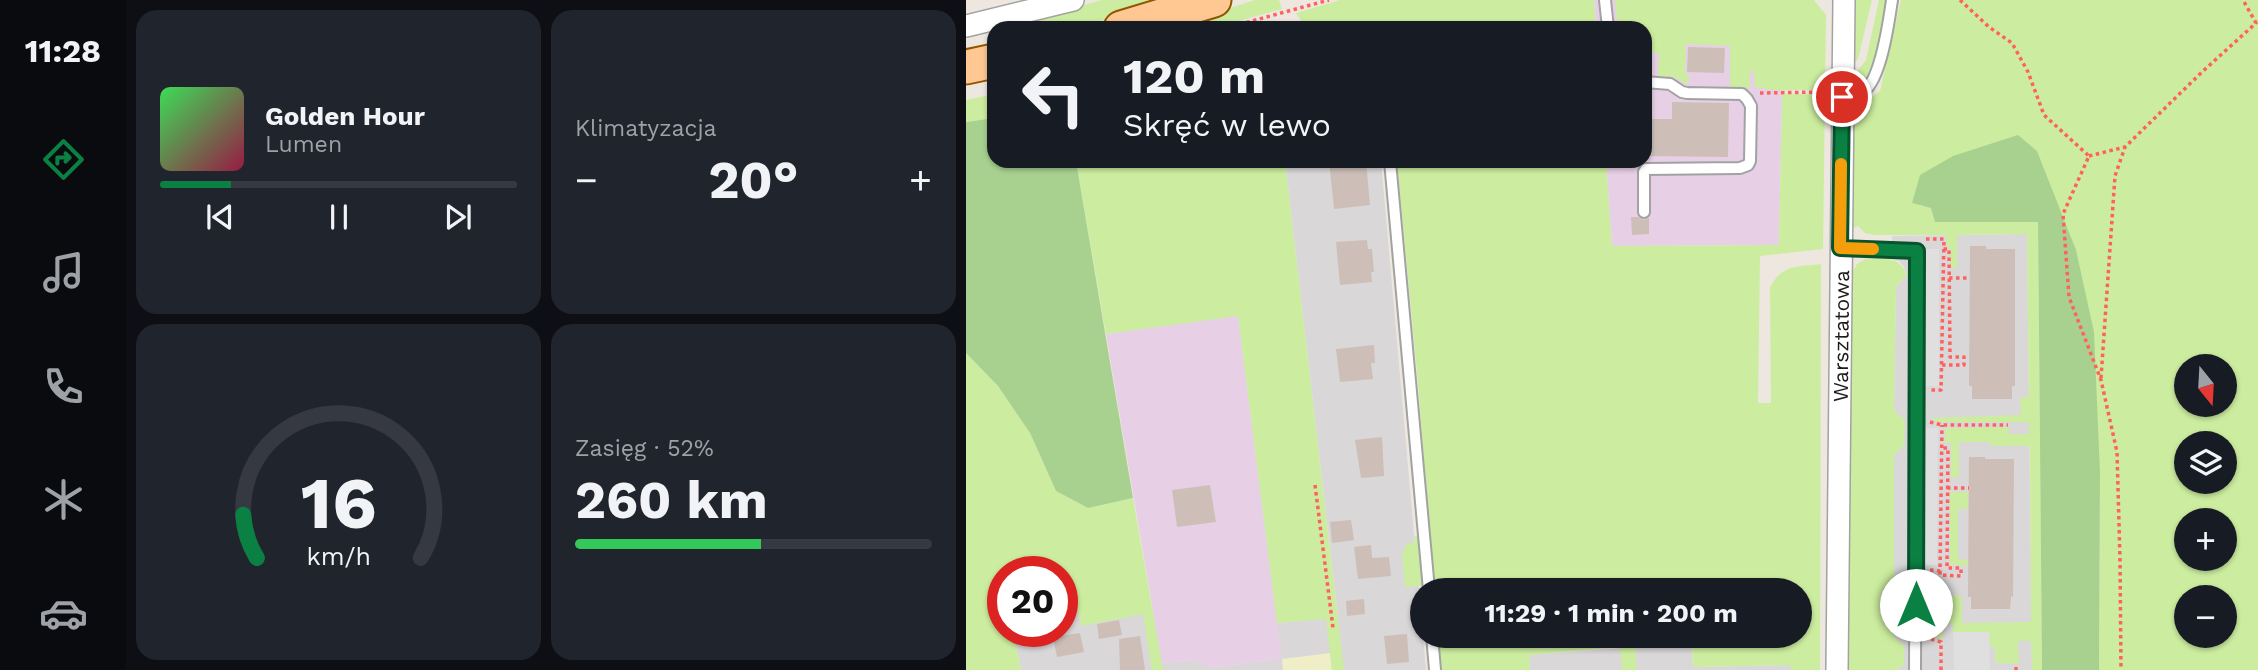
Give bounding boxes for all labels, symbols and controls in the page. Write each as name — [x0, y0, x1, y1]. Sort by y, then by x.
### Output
text: 11:28 — [25, 32, 101, 70]
text: 120 m — [1123, 47, 1265, 105]
icon: left — [1008, 49, 1099, 140]
pin — [1812, 67, 1872, 127]
icon: arrive — [1823, 78, 1861, 116]
text: Golden Hour — [265, 101, 425, 131]
text: Skręć w lewo — [1123, 106, 1331, 144]
text: Klimatyzacja — [575, 115, 717, 142]
text: Lumen — [265, 131, 342, 158]
icon: directions — [39, 135, 88, 184]
text: 20° — [708, 150, 799, 211]
text: − — [575, 158, 598, 202]
text: + — [909, 158, 932, 202]
icon: previous — [201, 198, 239, 236]
icon: pause — [320, 198, 358, 236]
icon: next — [439, 198, 477, 236]
icon: music — [39, 248, 88, 297]
street label: Warsztatowa — [1827, 270, 1854, 402]
north arrow — [2174, 354, 2236, 416]
map controls — [2174, 354, 2237, 648]
icon: phone — [39, 362, 88, 411]
button: layers — [2174, 431, 2237, 494]
text: Zasięg · 52% — [575, 435, 714, 462]
text: 16 — [300, 460, 377, 546]
text: 260 km — [575, 470, 768, 531]
icon: climate — [39, 475, 88, 524]
button: + — [2174, 508, 2237, 571]
text: km/h — [306, 542, 371, 571]
speed limit sign: 20 — [987, 556, 1078, 647]
position arrow — [1879, 568, 1953, 642]
button: − — [2174, 585, 2237, 648]
icon: car — [39, 589, 88, 638]
text: 11:29 · 1 min · 200 m — [1484, 598, 1738, 628]

